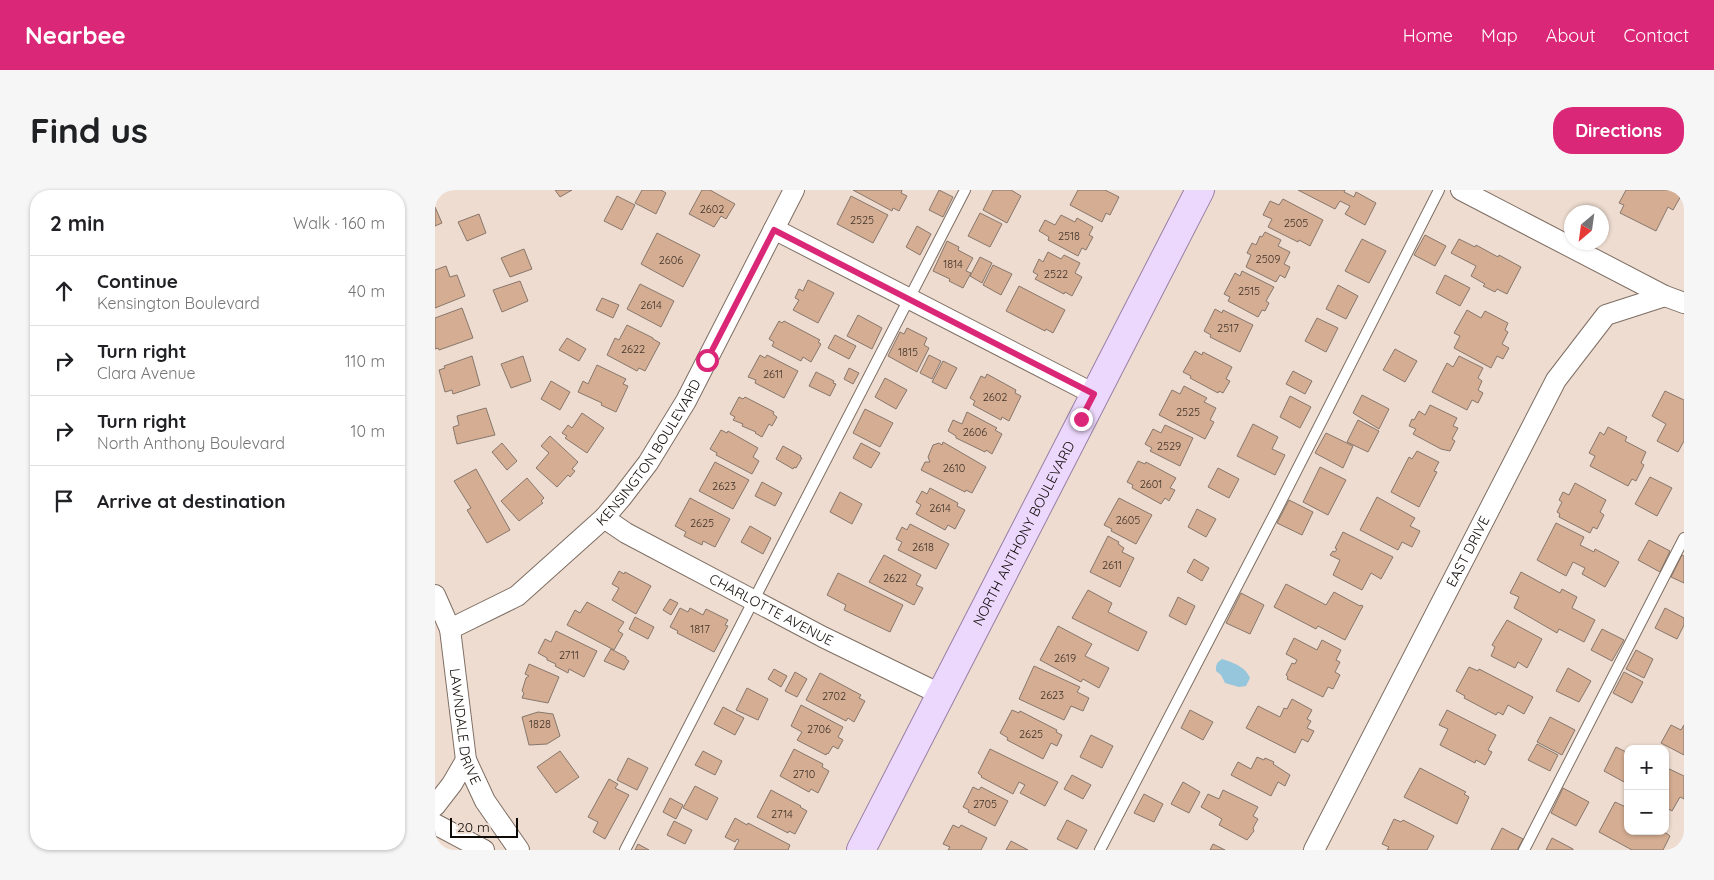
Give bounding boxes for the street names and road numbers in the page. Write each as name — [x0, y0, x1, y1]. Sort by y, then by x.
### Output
street label: KENSINGTON BOULEVARD — [592, 376, 705, 530]
street label: NORTH ANTHONY BOULEVARD — [969, 438, 1079, 629]
street label: EAST DRIVE — [1442, 513, 1494, 590]
street label: CHARLOTTE AVENUE — [706, 570, 836, 650]
street label: LAWNDALE DRIVE — [446, 667, 485, 788]

